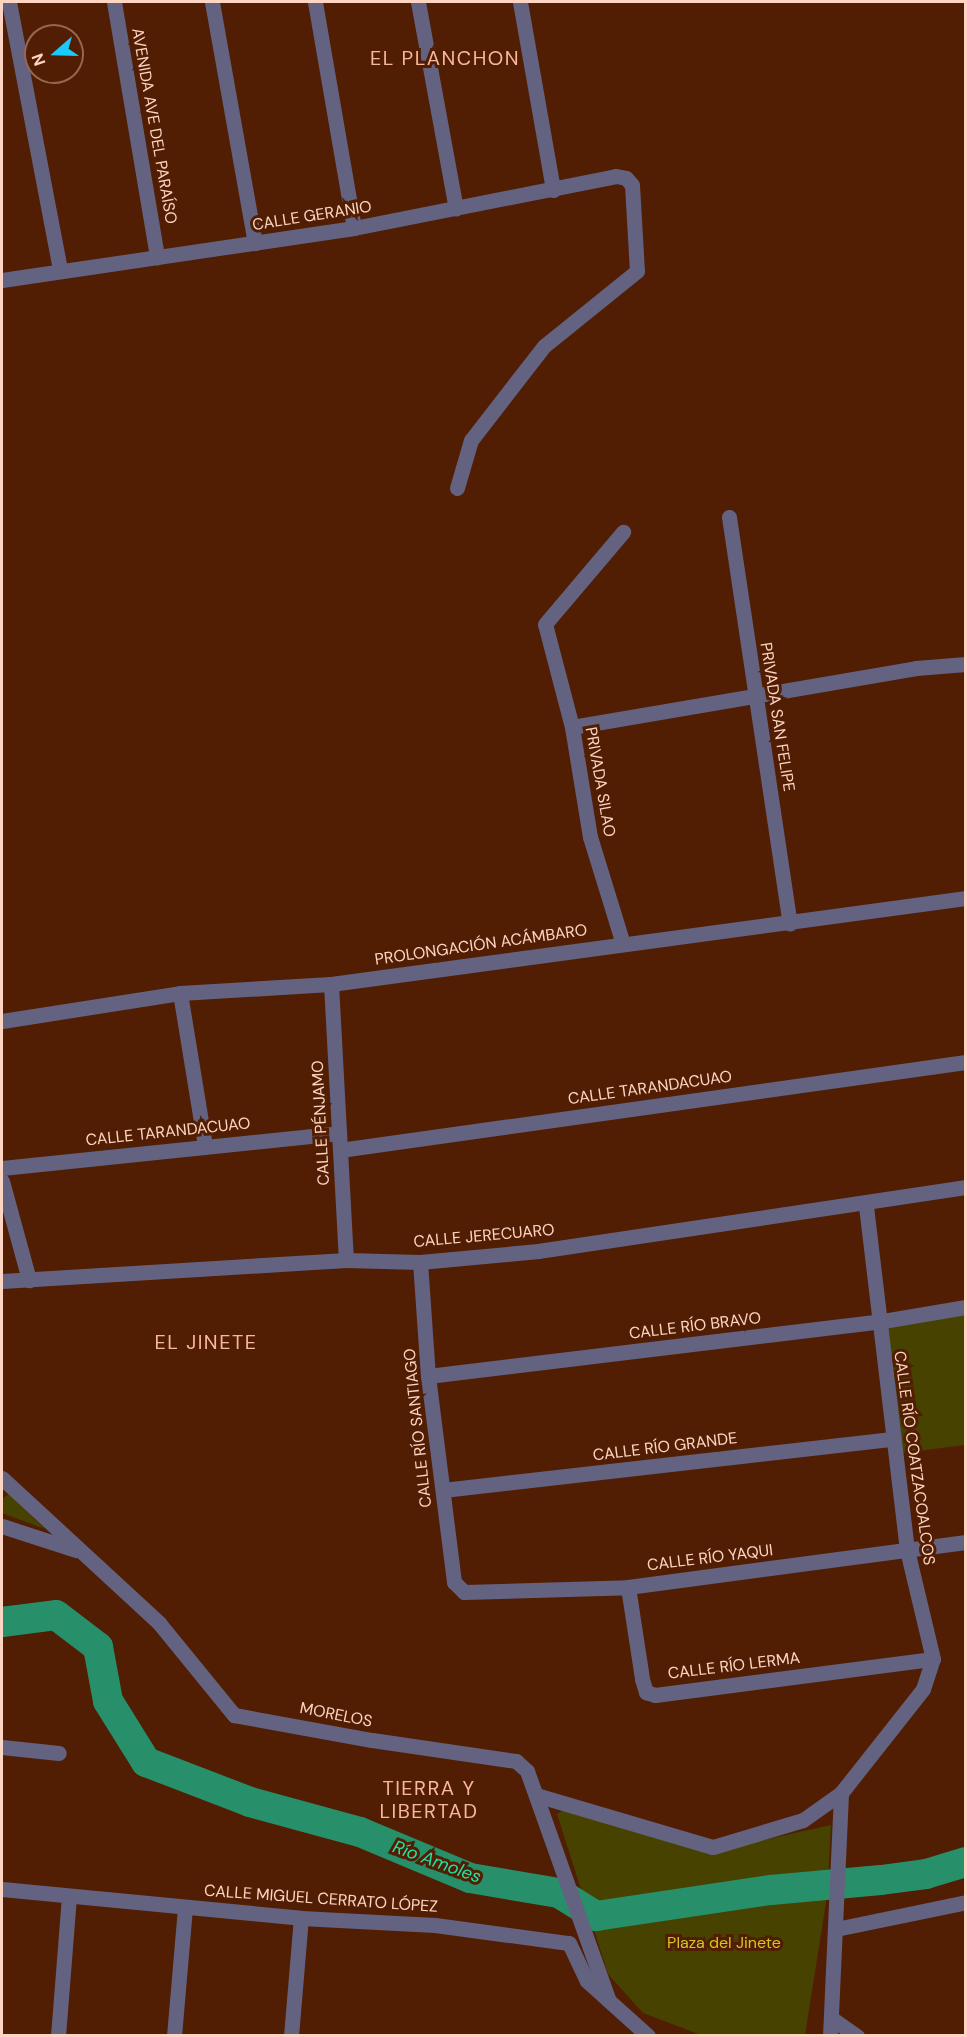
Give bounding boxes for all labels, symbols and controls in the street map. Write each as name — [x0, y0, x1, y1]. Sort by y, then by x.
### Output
north arrow — [24, 24, 84, 84]
street label: AVENIDA AVE DEL PARAÍSO — [127, 27, 181, 225]
district label: EL PLANCHON — [370, 46, 520, 70]
text: N — [27, 51, 50, 69]
street label: CALLE GERANIO — [251, 197, 373, 235]
street label: PRIVADA SAN FELIPE — [756, 641, 798, 793]
street label: PRIVADA SILAO — [581, 726, 619, 838]
street label: PROLONGACIÓN ACÁMBARO — [374, 921, 588, 969]
street label: CALLE PÉNJAMO — [308, 1060, 334, 1186]
street label: CALLE TARANDACUAO — [567, 1067, 733, 1109]
street label: CALLE TARANDACUAO — [85, 1114, 251, 1150]
street label: CALLE JERECUARO — [413, 1220, 555, 1252]
street label: CALLE RÍO BRAVO — [628, 1308, 762, 1344]
district label: EL JINETE — [155, 1330, 257, 1354]
street label: CALLE RÍO SANTIAGO — [400, 1347, 436, 1509]
street label: CALLE RÍO COATZACOALCOS — [889, 1350, 939, 1566]
street label: CALLE RÍO GRANDE — [592, 1429, 738, 1465]
street label: CALLE RÍO YAQUI — [646, 1541, 774, 1575]
street label: CALLE RÍO LERMA — [667, 1648, 801, 1684]
street label: MORELOS — [298, 1699, 374, 1731]
district label: TIERRA Y LIBERTAD — [379, 1776, 479, 1823]
water label: Río Amoles — [390, 1836, 484, 1888]
street label: CALLE MIGUEL CERRATO LÓPEZ — [204, 1881, 438, 1917]
park label: Plaza del Jinete — [667, 1933, 781, 1953]

